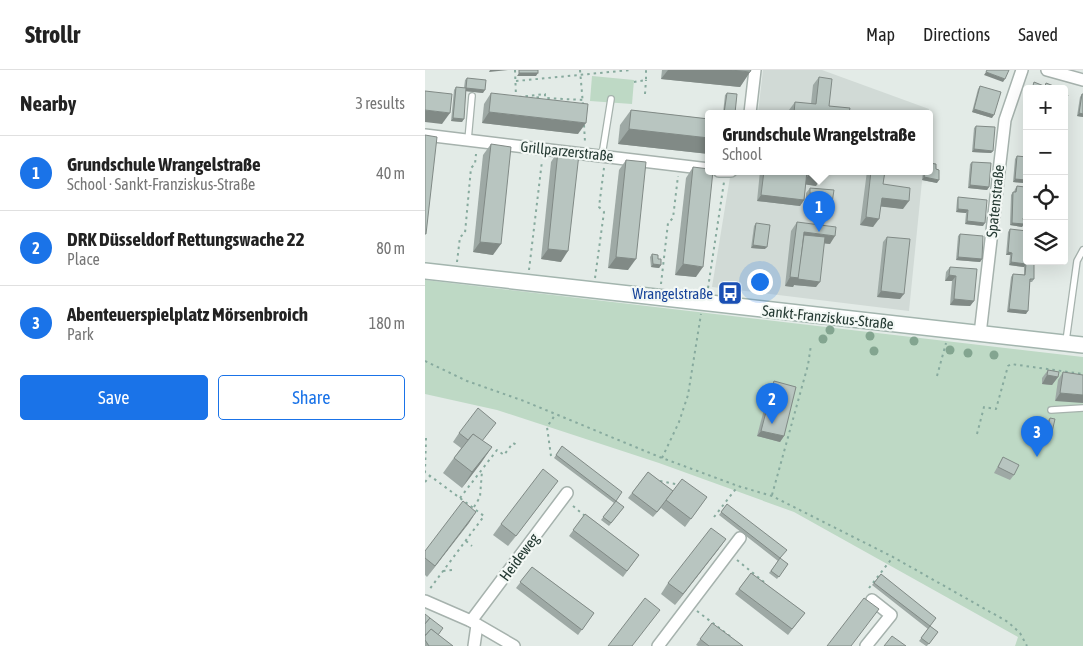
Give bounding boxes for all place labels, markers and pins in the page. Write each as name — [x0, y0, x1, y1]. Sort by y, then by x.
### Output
pin: 1 — [803, 191, 835, 232]
bus stop icon: Wrangelstraße — [717, 280, 743, 306]
place label: Wrangelstraße — [632, 285, 713, 302]
pin: 2 — [756, 383, 788, 424]
pin: 3 — [1021, 416, 1053, 457]

